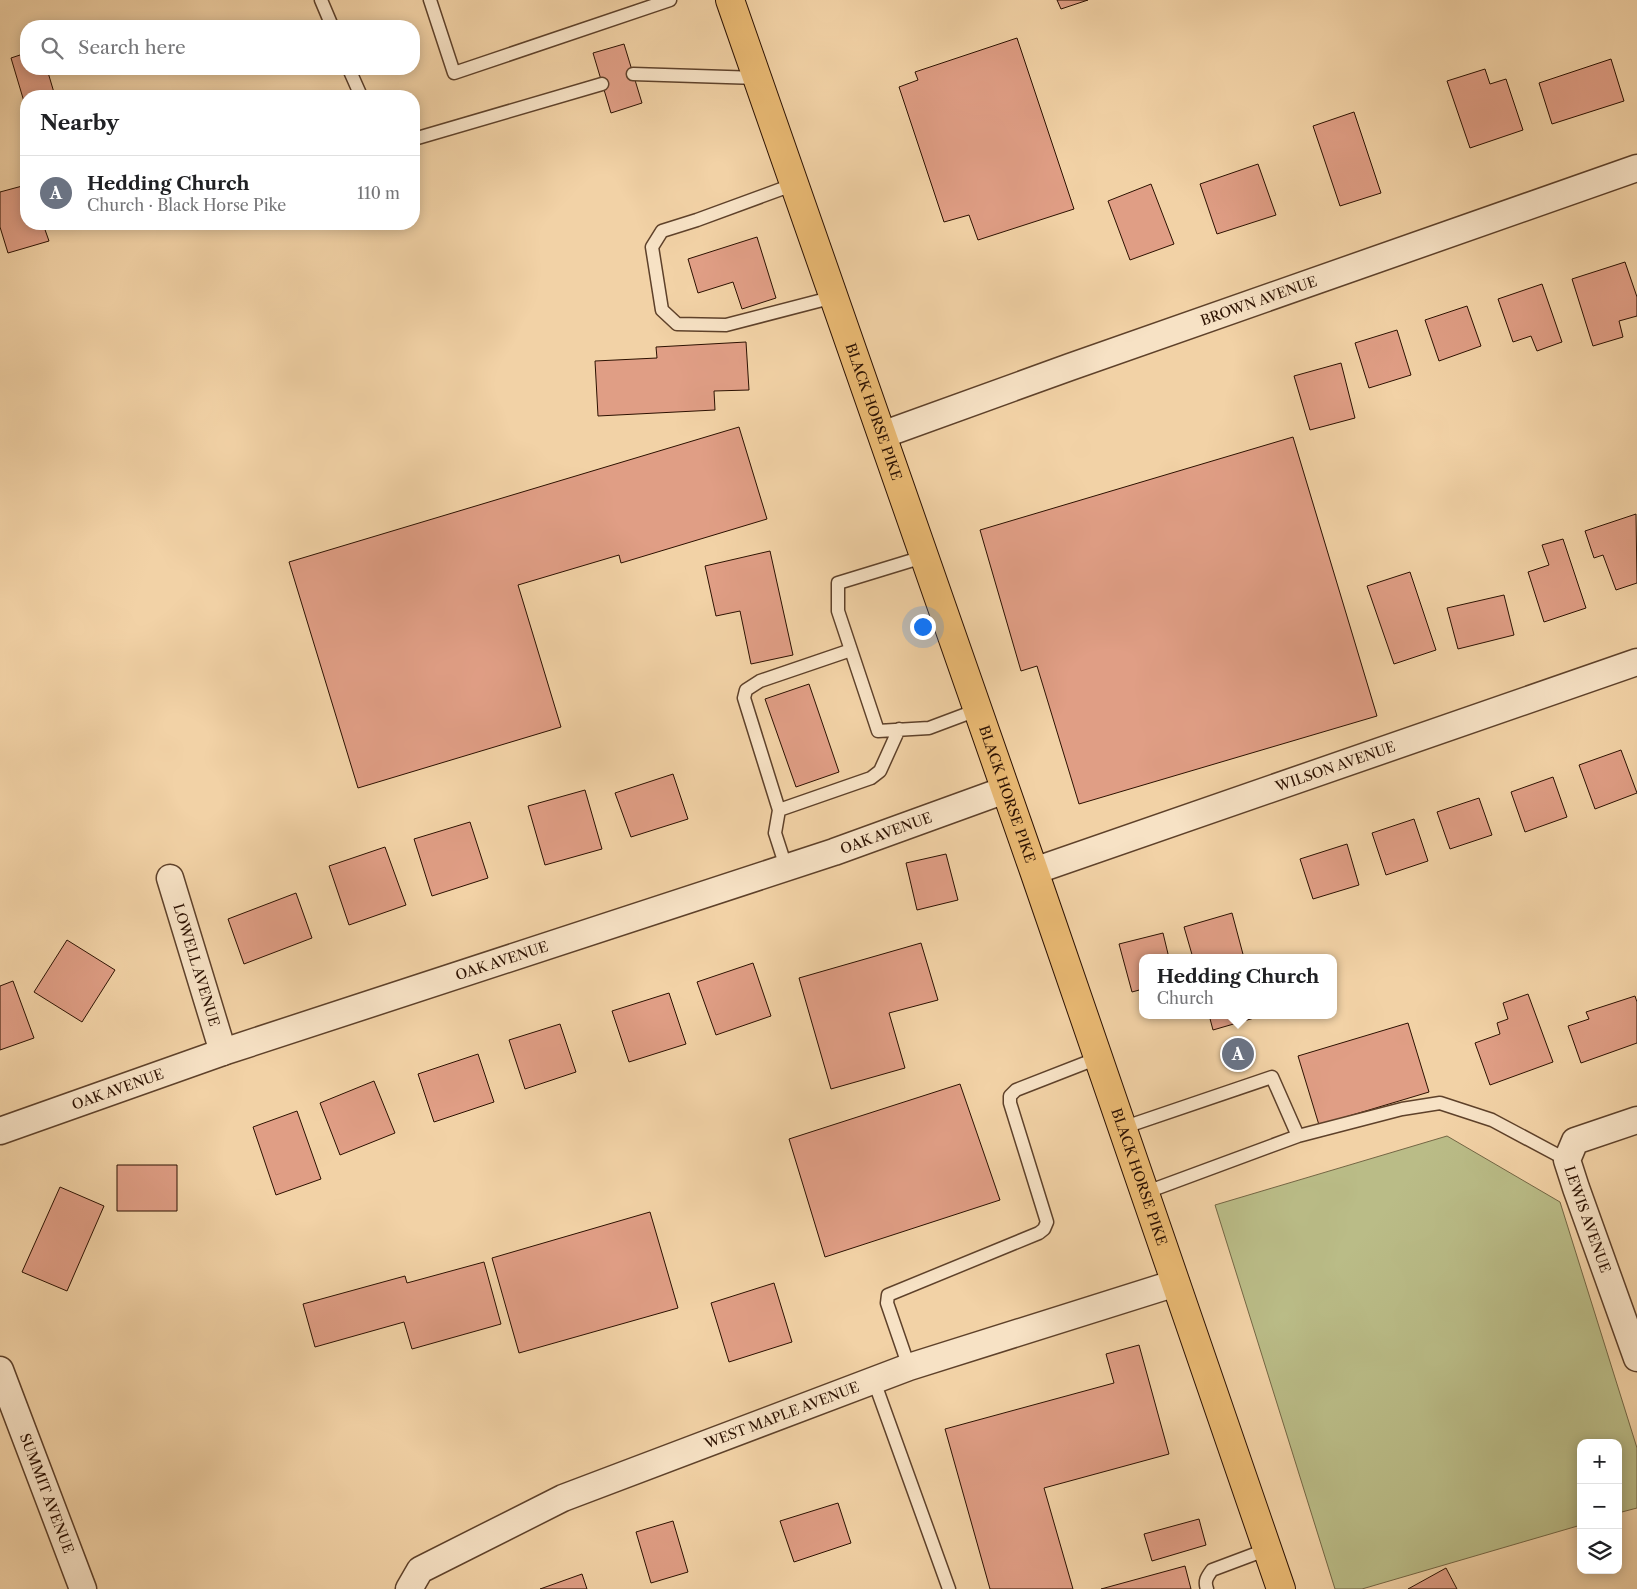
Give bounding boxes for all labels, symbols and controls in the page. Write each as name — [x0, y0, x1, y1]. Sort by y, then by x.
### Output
search box — [20, 20, 420, 75]
icon: search — [38, 34, 66, 62]
text: Search here — [78, 36, 186, 59]
text: Nearby — [40, 110, 119, 135]
text: Hedding Church — [87, 172, 250, 195]
text: A — [50, 183, 62, 203]
text: 110 m — [357, 183, 400, 203]
text: Church · Black Horse Pike — [87, 195, 286, 215]
street label: BROWN AVENUE — [1198, 272, 1319, 329]
street label: BLACK HORSE PIKE — [841, 341, 906, 483]
your location — [910, 614, 936, 640]
street label: BLACK HORSE PIKE — [975, 723, 1039, 865]
street label: WILSON AVENUE — [1272, 737, 1398, 796]
street label: OAK AVENUE — [838, 808, 935, 858]
street label: LOWELL AVENUE — [169, 901, 224, 1029]
street label: OAK AVENUE — [453, 937, 550, 984]
popup — [1139, 954, 1337, 1019]
text: Hedding Church — [1157, 965, 1319, 988]
text: Church — [1157, 988, 1214, 1008]
pin: A — [1222, 1035, 1254, 1073]
street label: OAK AVENUE — [69, 1065, 166, 1114]
street label: BLACK HORSE PIKE — [1107, 1106, 1171, 1248]
street label: LEWIS AVENUE — [1561, 1164, 1615, 1275]
street label: WEST MAPLE AVENUE — [701, 1378, 862, 1453]
street label: SUMMIT AVENUE — [16, 1431, 78, 1556]
map controls — [1577, 1439, 1622, 1574]
button: + — [1577, 1439, 1622, 1484]
button: − — [1577, 1484, 1622, 1529]
button: layers — [1577, 1529, 1622, 1574]

